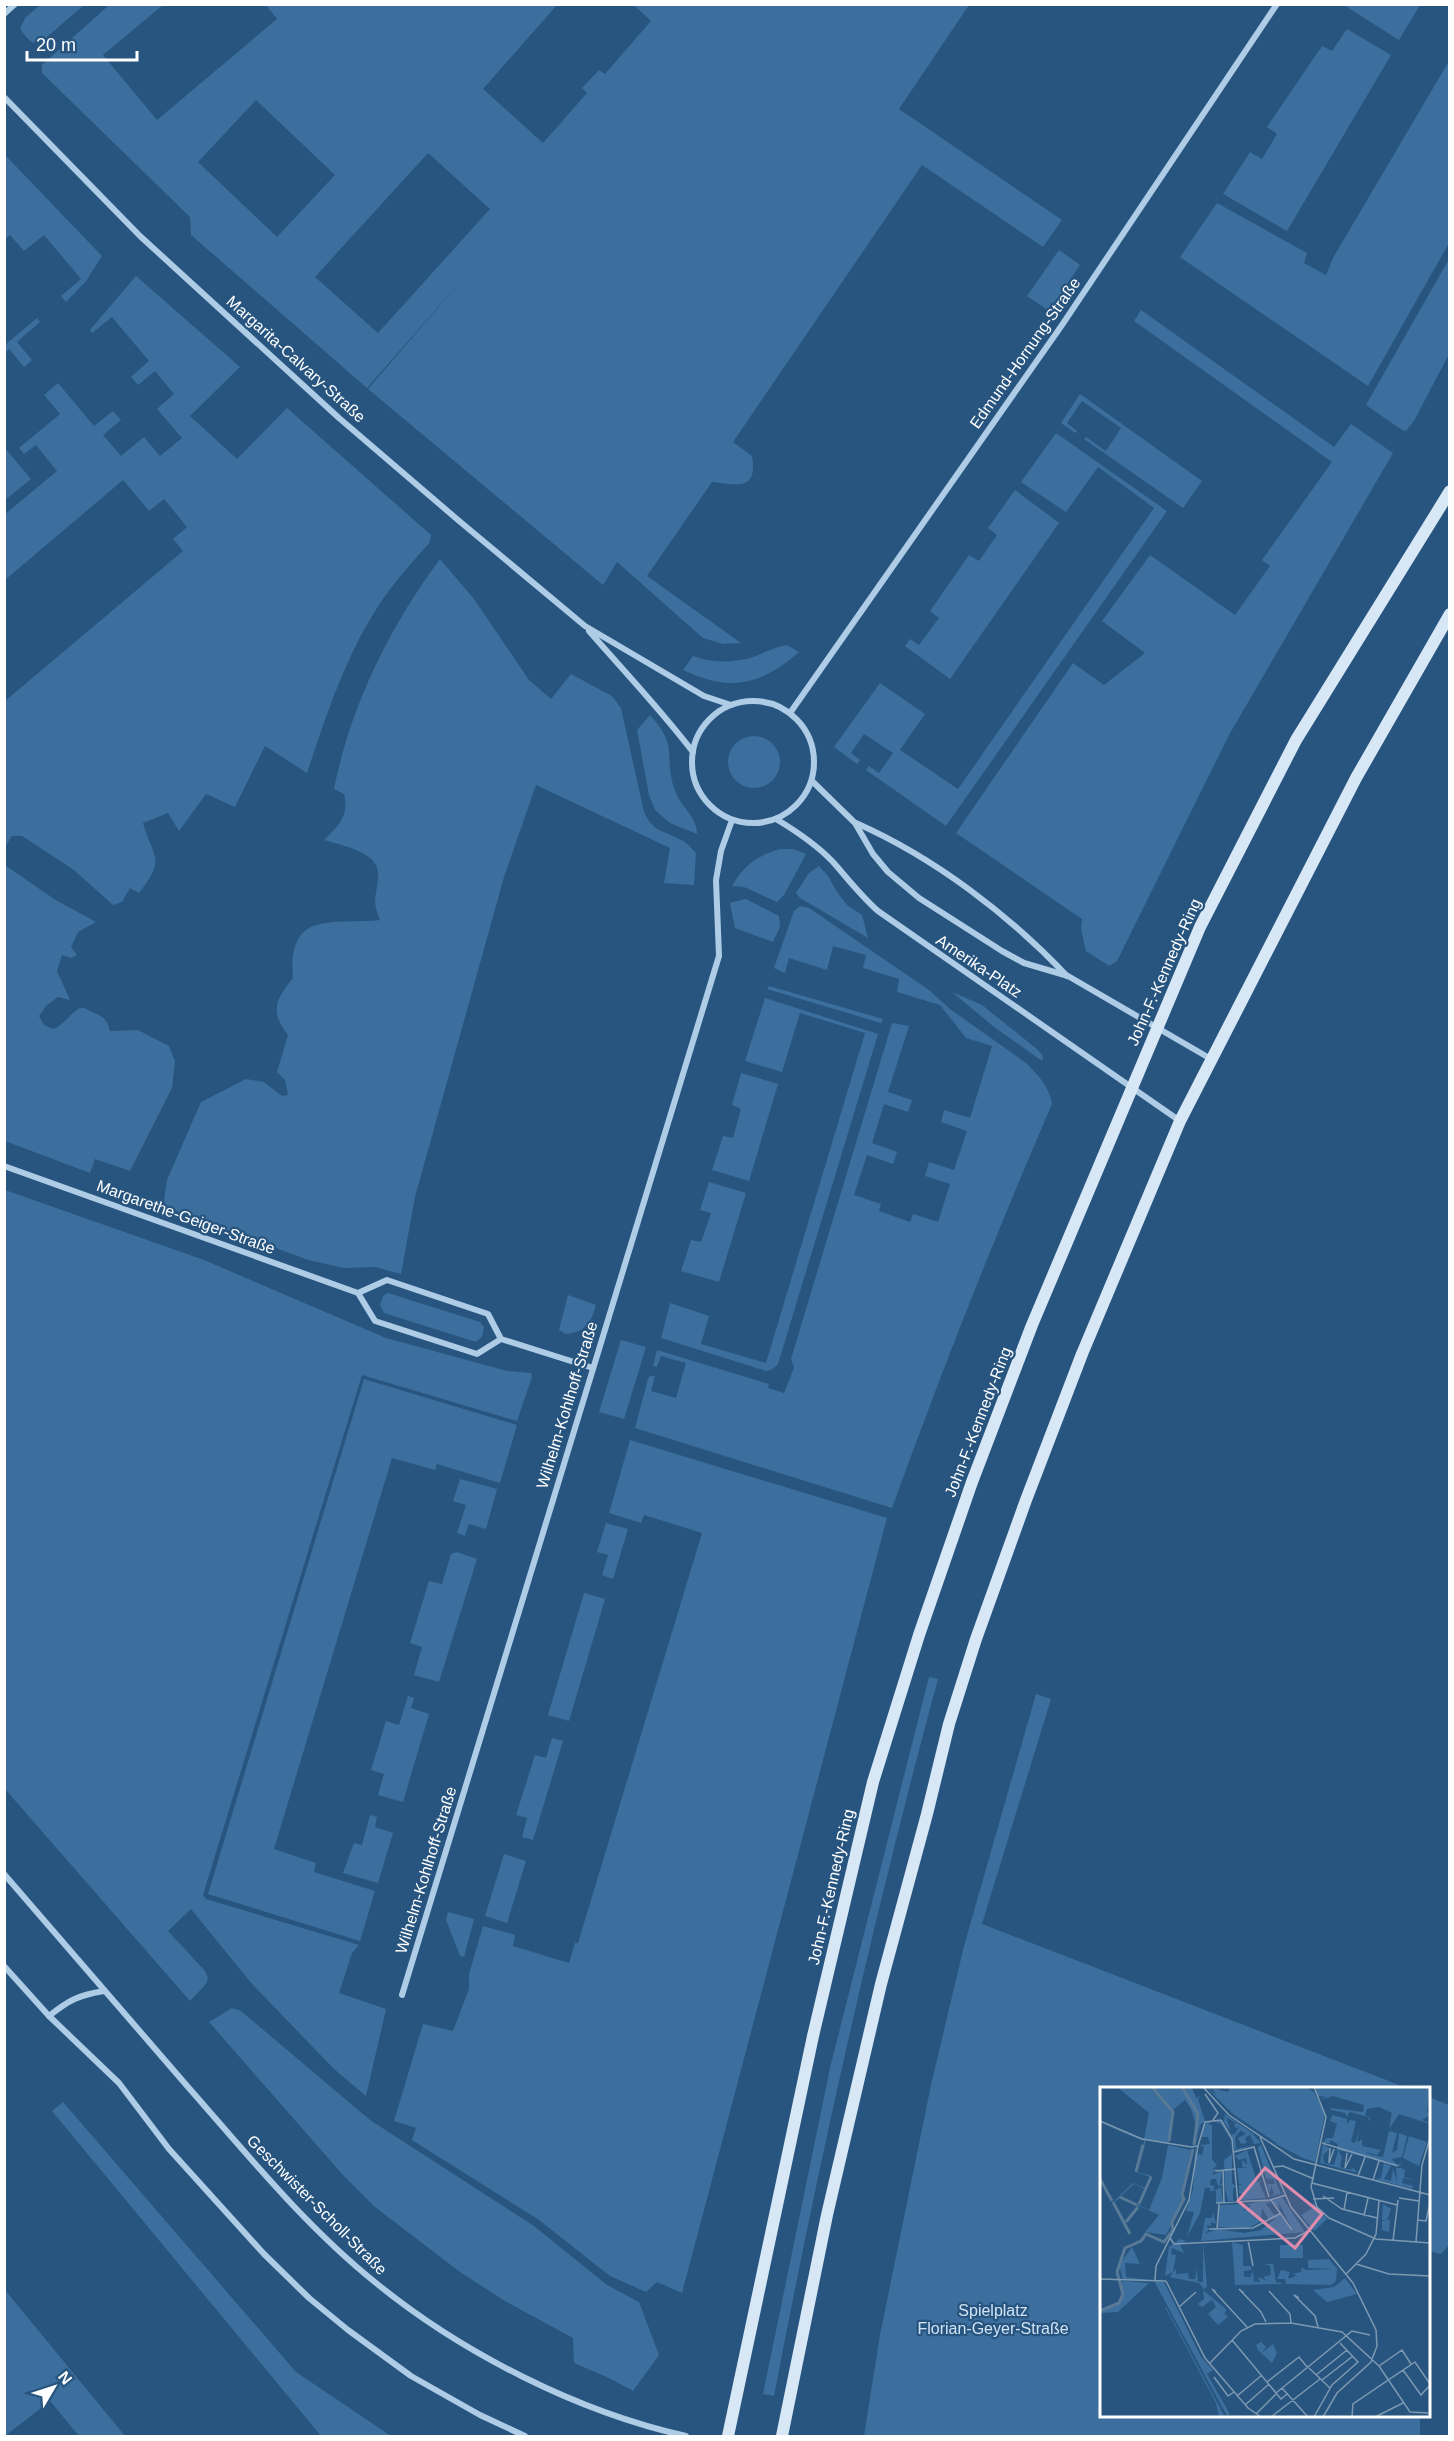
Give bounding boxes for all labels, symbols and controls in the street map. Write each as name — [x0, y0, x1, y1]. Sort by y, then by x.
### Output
scale bar — [27, 24, 136, 62]
text: 20 m — [36, 35, 76, 55]
street label: Edmund-Hornung-Straße — [967, 274, 1084, 431]
street label: Margarita-Calvary-Straße — [223, 292, 369, 426]
street label: John-F.-Kennedy-Ring — [1124, 896, 1204, 1048]
street label: Amerika-Platz — [933, 931, 1025, 1001]
street label: Margarethe-Geiger-Straße — [95, 1177, 278, 1257]
street label: Wilhelm-Kohlhoff-Straße — [533, 1319, 601, 1491]
street label: John-F.-Kennedy-Ring — [942, 1345, 1014, 1499]
street label: Wilhelm-Kohlhoff-Straße — [392, 1784, 460, 1956]
street label: John-F.-Kennedy-Ring — [805, 1808, 857, 1966]
inset map — [1100, 2087, 1430, 2417]
street label: Geschwister-Scholl-Straße — [244, 2132, 390, 2278]
park label: Spielplatz Florian-Geyer-Straße — [917, 2302, 1069, 2337]
north arrow — [24, 2357, 84, 2417]
text: N — [55, 2368, 76, 2388]

